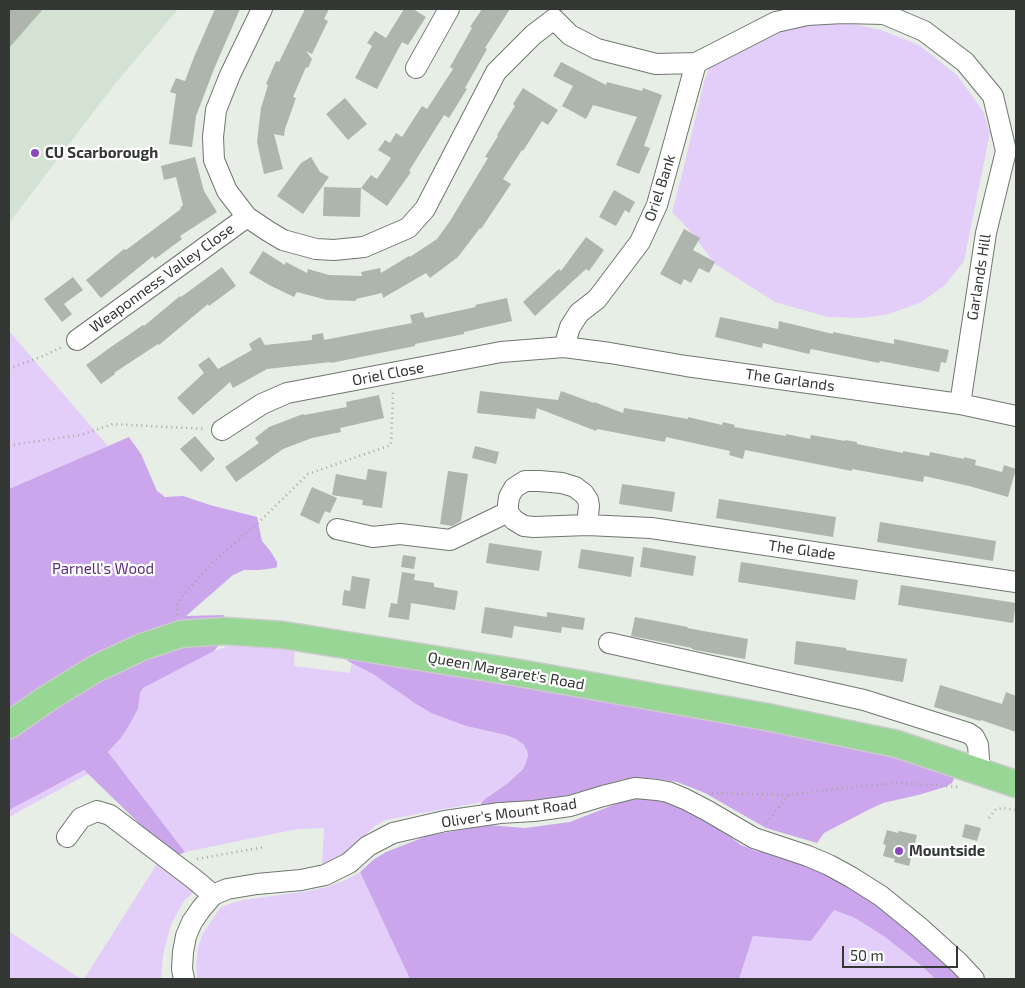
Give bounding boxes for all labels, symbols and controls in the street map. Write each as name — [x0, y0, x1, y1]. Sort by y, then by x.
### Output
place label: CU Scarborough — [45, 144, 158, 162]
marker: CU Scarborough — [29, 147, 41, 159]
street label: Oriel Bank — [641, 152, 679, 224]
street label: Weaponness Valley Close — [86, 220, 238, 336]
street label: Garlands Hill — [963, 232, 995, 322]
street label: Oriel Close — [351, 358, 425, 390]
street label: The Garlands — [744, 365, 836, 395]
street label: The Glade — [767, 536, 837, 564]
park label: Parnell's Wood — [52, 560, 154, 578]
street label: Queen Margaret's Road — [426, 648, 586, 694]
street label: Oliver's Mount Road — [440, 795, 578, 831]
place label: Mountside — [909, 842, 985, 860]
marker: Mountside — [893, 845, 905, 857]
scale bar — [845, 936, 961, 968]
text: 50 m — [850, 946, 884, 964]

